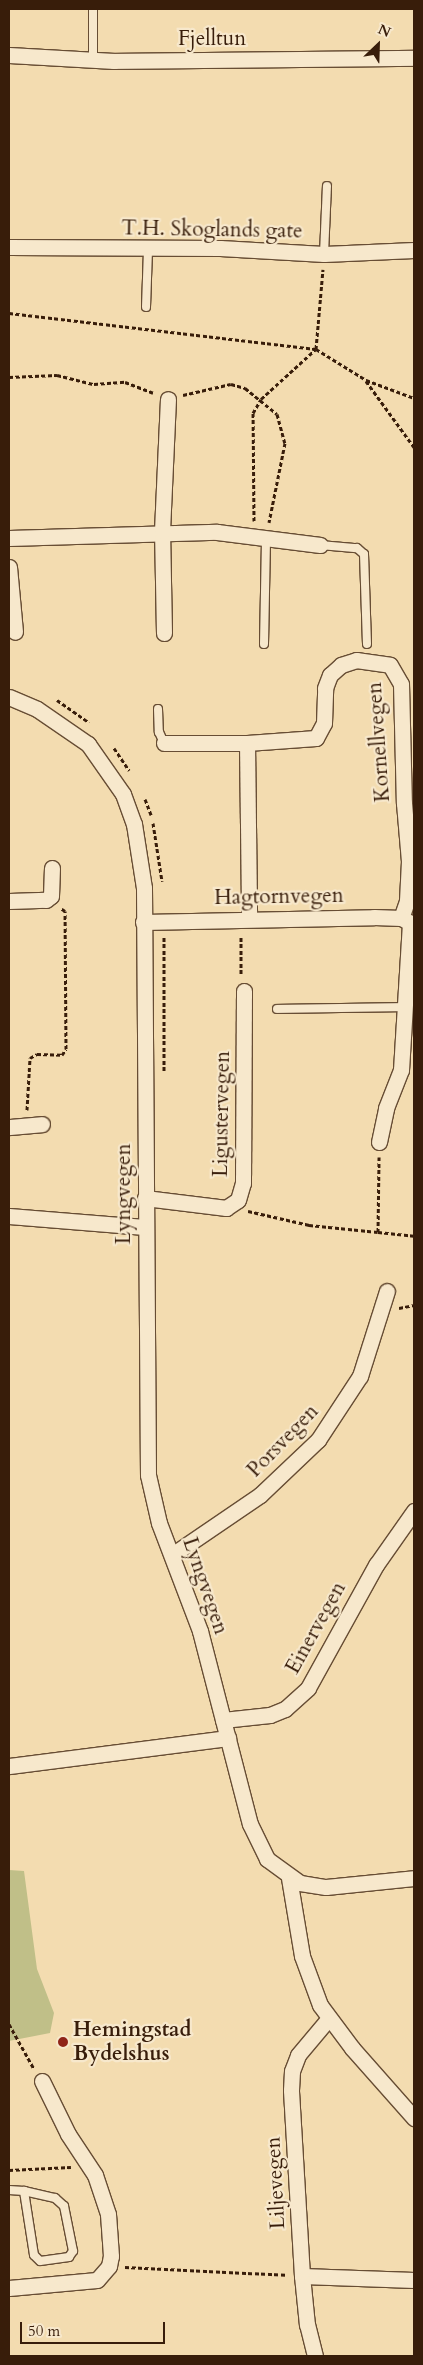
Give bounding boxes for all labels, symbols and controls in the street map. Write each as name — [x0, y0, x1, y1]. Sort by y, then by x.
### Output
north arrow — [353, 20, 403, 70]
text: N — [375, 20, 394, 42]
street label: Fjelltun — [178, 26, 246, 52]
street label: T.H. Skoglands gate — [121, 216, 303, 244]
street label: Kornellvegen — [362, 681, 396, 803]
street label: Hagtornvegen — [214, 883, 344, 911]
street label: Ligustervegen — [208, 1051, 236, 1177]
street label: Lyngvegen — [111, 1144, 137, 1244]
street label: Porsvegen — [242, 1399, 324, 1483]
street label: Lyngvegen — [177, 1534, 233, 1638]
street label: Einervegen — [280, 1578, 352, 1678]
place label: Hemingstad Bydelshus — [73, 2017, 191, 2067]
marker: Hemingstad Bydelshus — [57, 2036, 69, 2048]
street label: Liljevegen — [261, 2136, 291, 2230]
scale bar — [22, 2312, 168, 2344]
text: 50 m — [28, 2321, 60, 2341]

